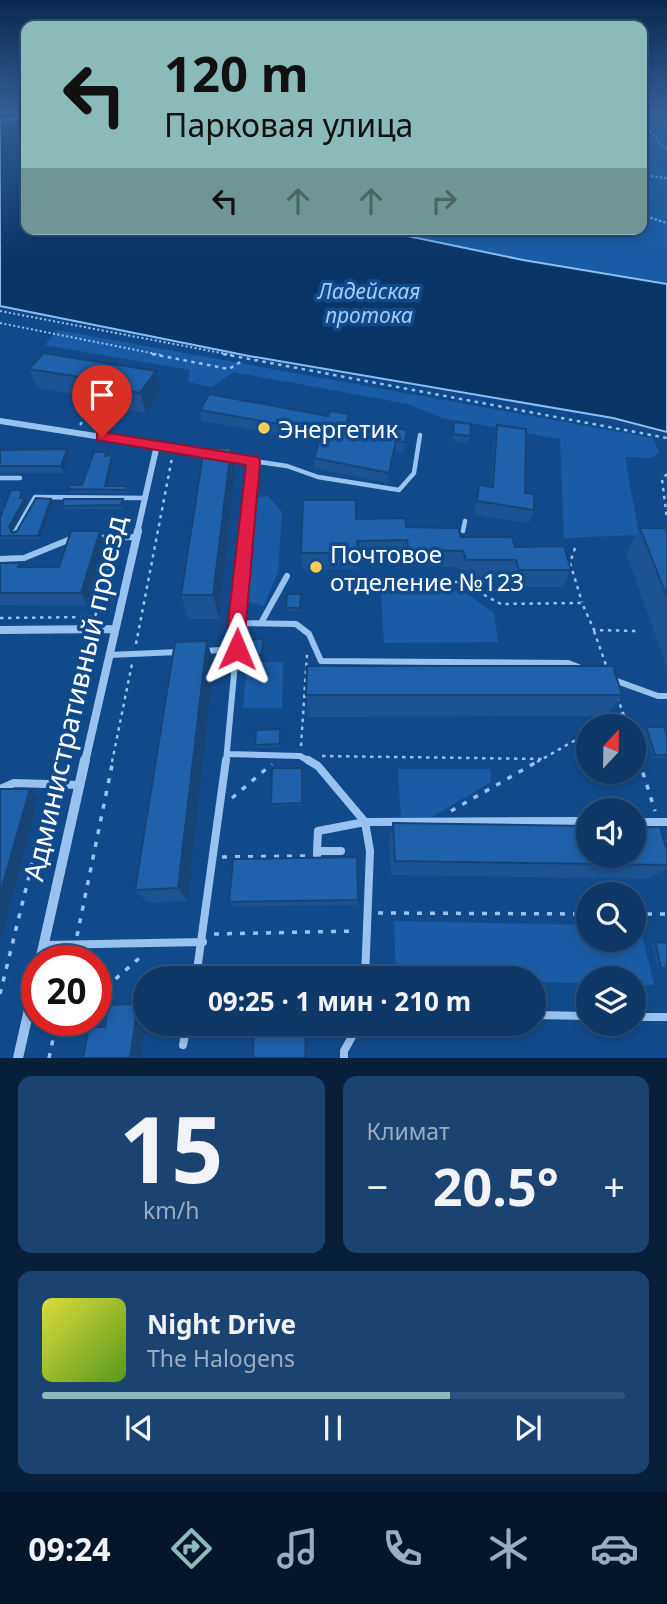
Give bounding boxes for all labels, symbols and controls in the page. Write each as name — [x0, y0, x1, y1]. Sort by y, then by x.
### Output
text: 120 m — [164, 40, 309, 106]
icon: left — [49, 49, 140, 140]
text: Парковая улица — [164, 103, 413, 146]
icon: left — [206, 182, 244, 220]
icon: ahead — [279, 182, 317, 220]
icon: ahead — [352, 182, 390, 220]
icon: right — [425, 182, 463, 220]
water label: Ладейская протока — [317, 277, 420, 329]
pin — [72, 365, 132, 437]
icon: arrive — [83, 376, 121, 414]
place label: Энергетик — [278, 412, 398, 445]
marker: Энергетик — [256, 420, 272, 436]
street label: Административный проезд — [13, 512, 135, 884]
place label: Почтовое отделение №123 — [330, 537, 524, 598]
marker: Почтовое отделение №123 — [308, 559, 324, 575]
position arrow — [200, 612, 274, 686]
north arrow — [576, 714, 646, 784]
map controls — [576, 714, 646, 1036]
button: sound — [576, 798, 646, 868]
button: search — [576, 882, 646, 952]
speed limit sign: 20 — [21, 945, 112, 1036]
button: layers — [576, 966, 646, 1036]
text: 09:25 · 1 мин · 210 m — [208, 983, 471, 1019]
text: 15 — [119, 1086, 223, 1210]
text: Климат — [367, 1115, 450, 1147]
text: 20.5° — [433, 1150, 559, 1221]
text: − — [367, 1160, 388, 1212]
text: + — [603, 1160, 625, 1212]
text: km/h — [143, 1194, 200, 1226]
text: Night Drive — [147, 1306, 296, 1342]
text: The Halogens — [147, 1342, 295, 1374]
icon: previous — [120, 1409, 158, 1447]
icon: pause — [314, 1409, 352, 1447]
icon: next — [509, 1409, 547, 1447]
icon: directions — [167, 1524, 216, 1573]
icon: music — [273, 1524, 322, 1573]
icon: phone — [378, 1524, 427, 1573]
icon: climate — [484, 1524, 533, 1573]
icon: car — [590, 1524, 639, 1573]
text: 09:24 — [28, 1527, 111, 1570]

